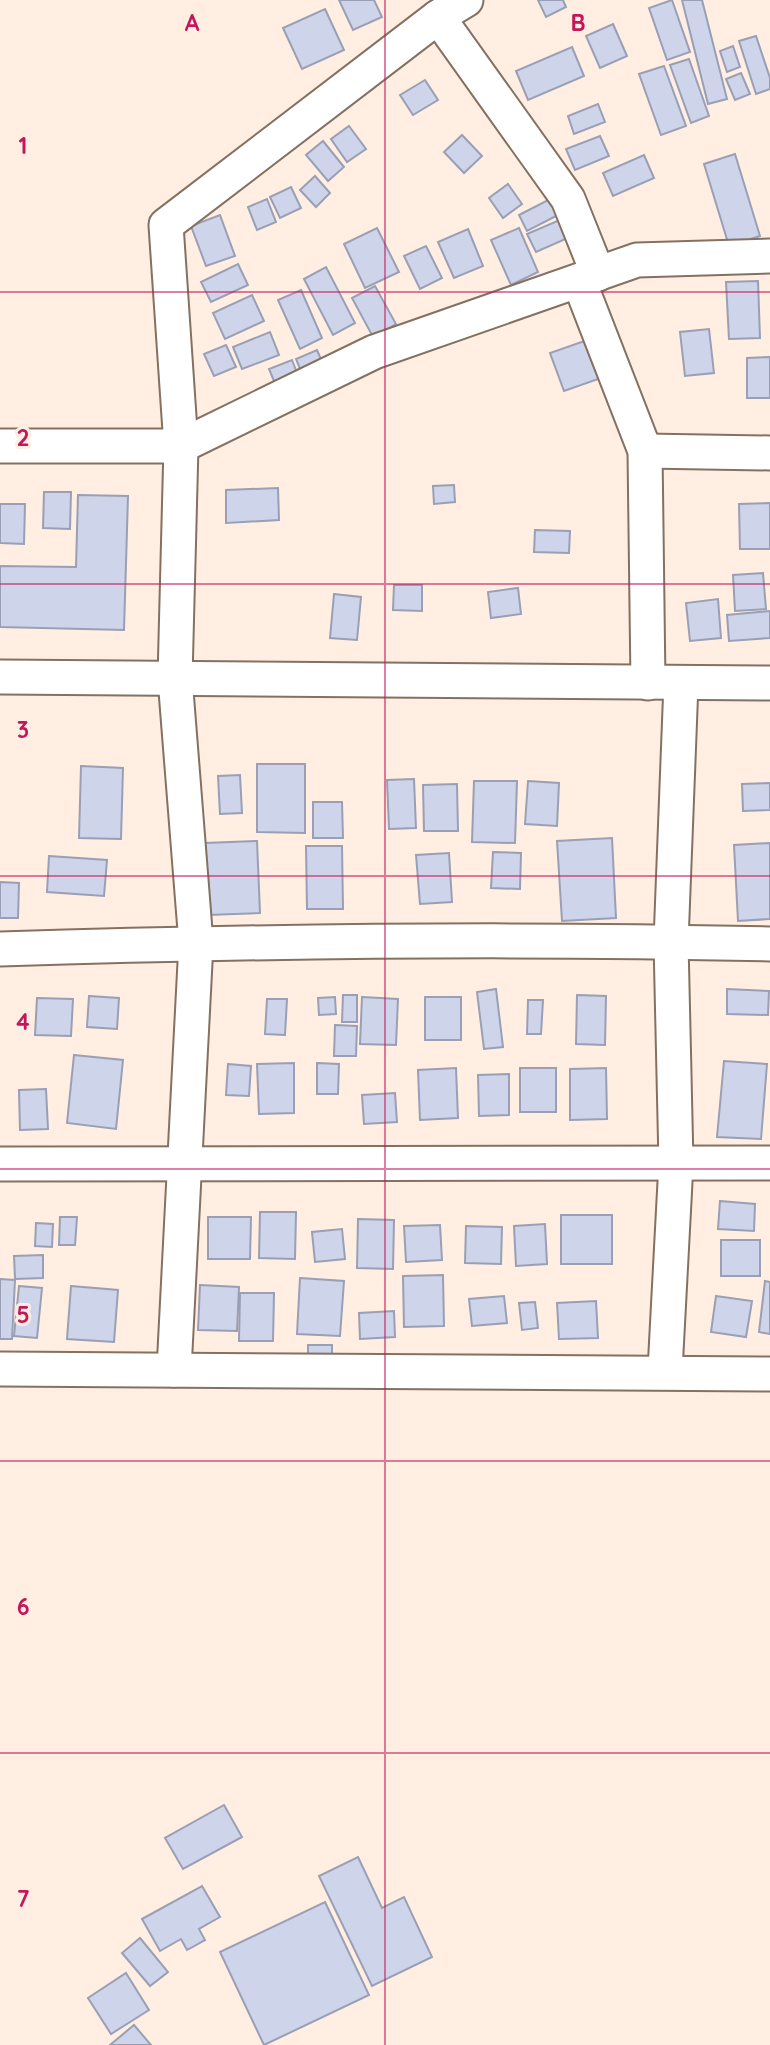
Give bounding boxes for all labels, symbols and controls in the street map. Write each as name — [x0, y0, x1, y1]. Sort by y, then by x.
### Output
text: A — [185, 8, 200, 37]
text: B — [570, 8, 586, 37]
text: 1 — [19, 131, 27, 160]
text: 2 — [16, 423, 30, 452]
text: 3 — [17, 715, 29, 744]
text: 4 — [16, 1007, 30, 1036]
text: 5 — [16, 1300, 30, 1329]
text: 6 — [17, 1592, 29, 1621]
text: 7 — [17, 1884, 30, 1913]

